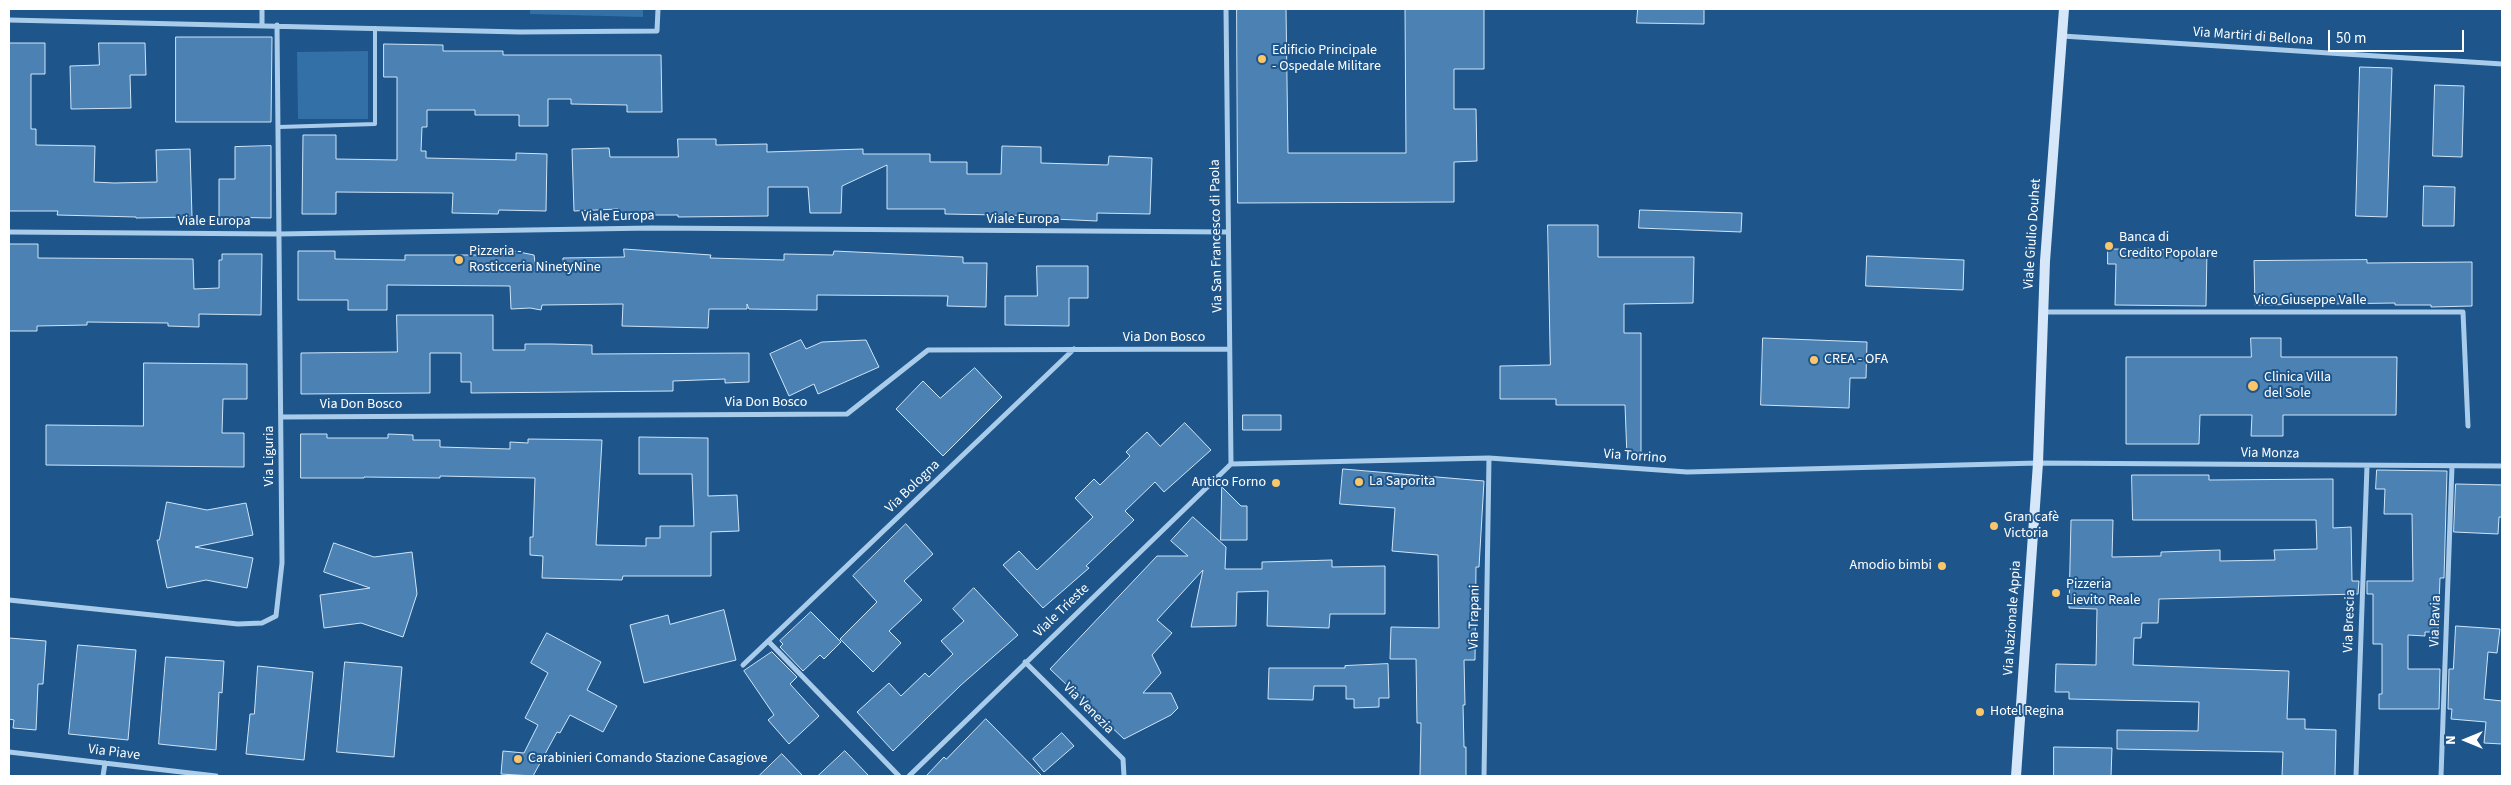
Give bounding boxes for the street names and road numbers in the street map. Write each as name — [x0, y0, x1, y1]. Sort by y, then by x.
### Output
street label: Via Martiri di Bellona — [2192, 24, 2314, 50]
street label: Via San Francesco di Paola — [1207, 159, 1227, 313]
street label: Viale Giulio Douhet — [2021, 178, 2045, 290]
street label: Viale Europa — [581, 208, 655, 226]
street label: Viale Europa — [987, 212, 1059, 228]
street label: Viale Europa — [178, 214, 250, 230]
street label: Vico Giuseppe Valle — [2254, 293, 2366, 309]
street label: Via Don Bosco — [1123, 330, 1205, 346]
street label: Via Don Bosco — [725, 395, 807, 411]
street label: Via Don Bosco — [320, 397, 402, 413]
street label: Via Liguria — [262, 426, 278, 486]
street label: Via Monza — [2241, 445, 2299, 463]
street label: Via Torrino — [1603, 446, 1667, 468]
street label: Via Bologna — [882, 457, 944, 517]
street label: Via Nazionale Appia — [2001, 560, 2025, 676]
street label: Viale Trieste — [1031, 581, 1093, 641]
street label: Via Trapani — [1466, 585, 1484, 649]
street label: Via Brescia — [2341, 589, 2359, 653]
street label: Via Pavia — [2427, 595, 2445, 647]
street label: Via Venezia — [1059, 680, 1117, 738]
street label: Via Piave — [87, 741, 141, 765]

